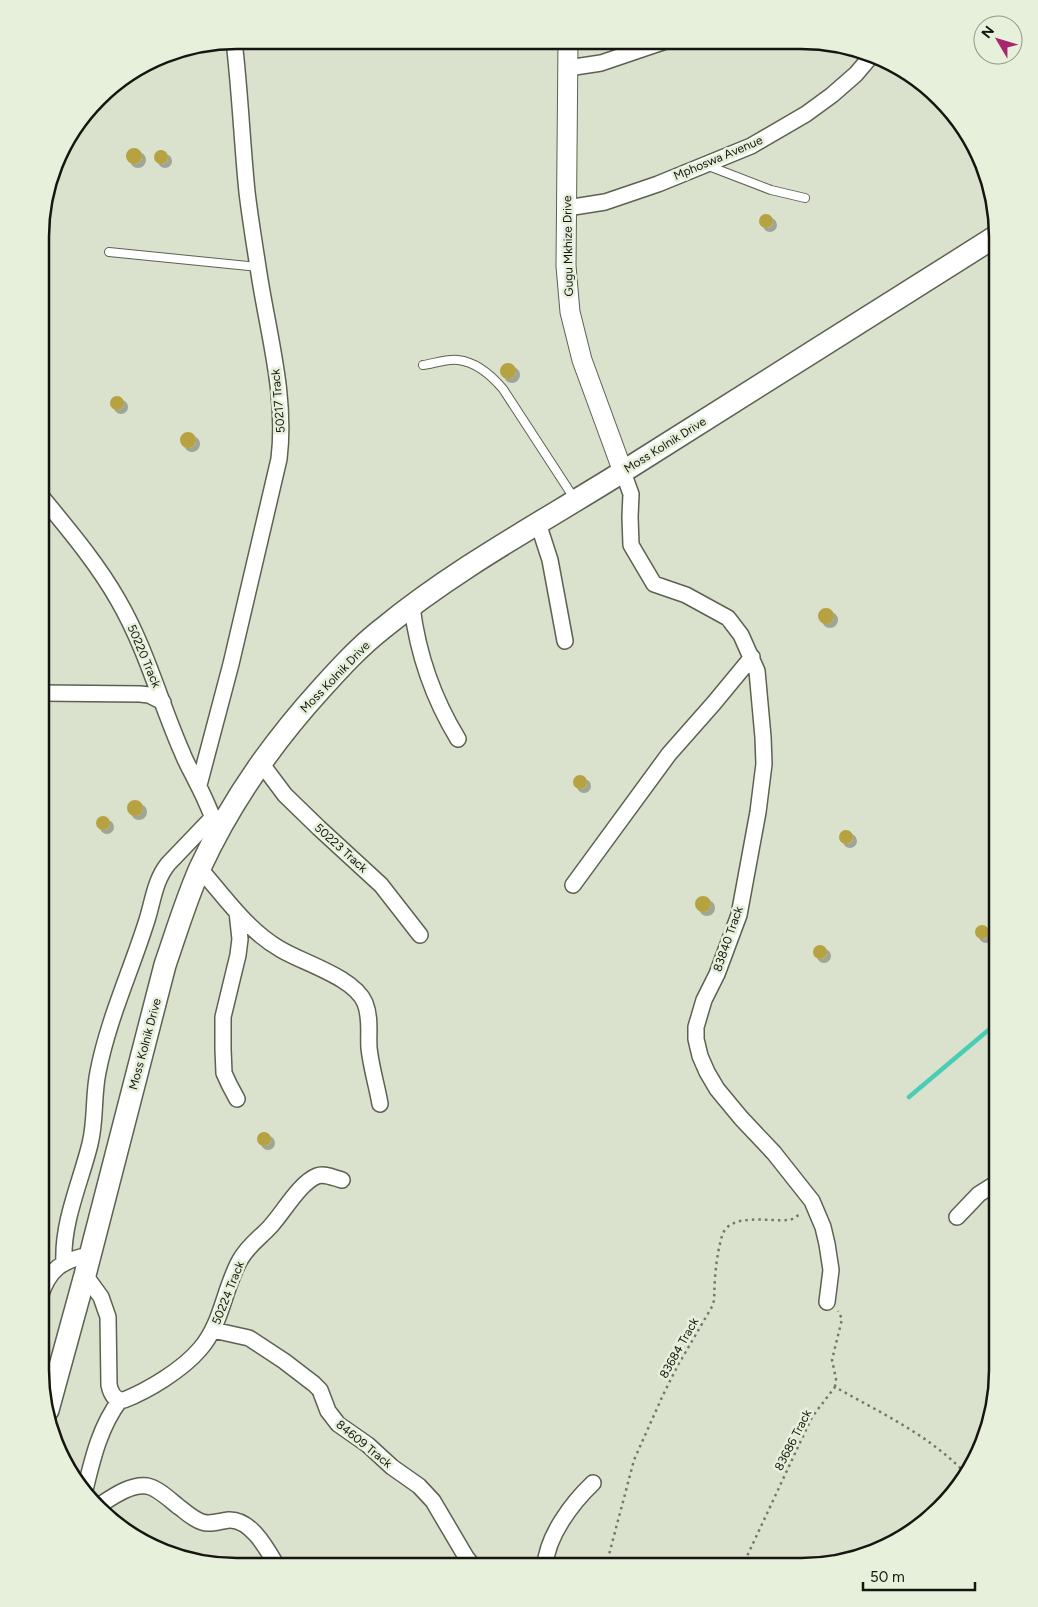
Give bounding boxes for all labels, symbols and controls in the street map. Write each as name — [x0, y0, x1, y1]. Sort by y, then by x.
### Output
north arrow — [973, 15, 1023, 65]
text: N — [978, 23, 998, 42]
street label: Mphoswa Avenue — [671, 133, 765, 183]
street label: Gugu Mkhize Drive — [560, 195, 576, 297]
street label: 50217 Track — [268, 368, 288, 434]
street label: Moss Kolnik Drive — [621, 414, 709, 476]
street label: 50220 Track — [124, 622, 164, 690]
street label: Moss Kolnik Drive — [297, 638, 373, 716]
street label: 50223 Track — [312, 821, 370, 875]
street label: 83840 Track — [710, 904, 746, 973]
street label: Moss Kolnik Drive — [126, 996, 164, 1091]
street label: 50224 Track — [209, 1259, 247, 1327]
street label: 83684 Track — [657, 1315, 701, 1381]
street label: 83686 Track — [772, 1407, 814, 1473]
street label: 84609 Track — [333, 1417, 395, 1471]
scale bar — [863, 1560, 976, 1592]
text: 50 m — [870, 1568, 905, 1586]

